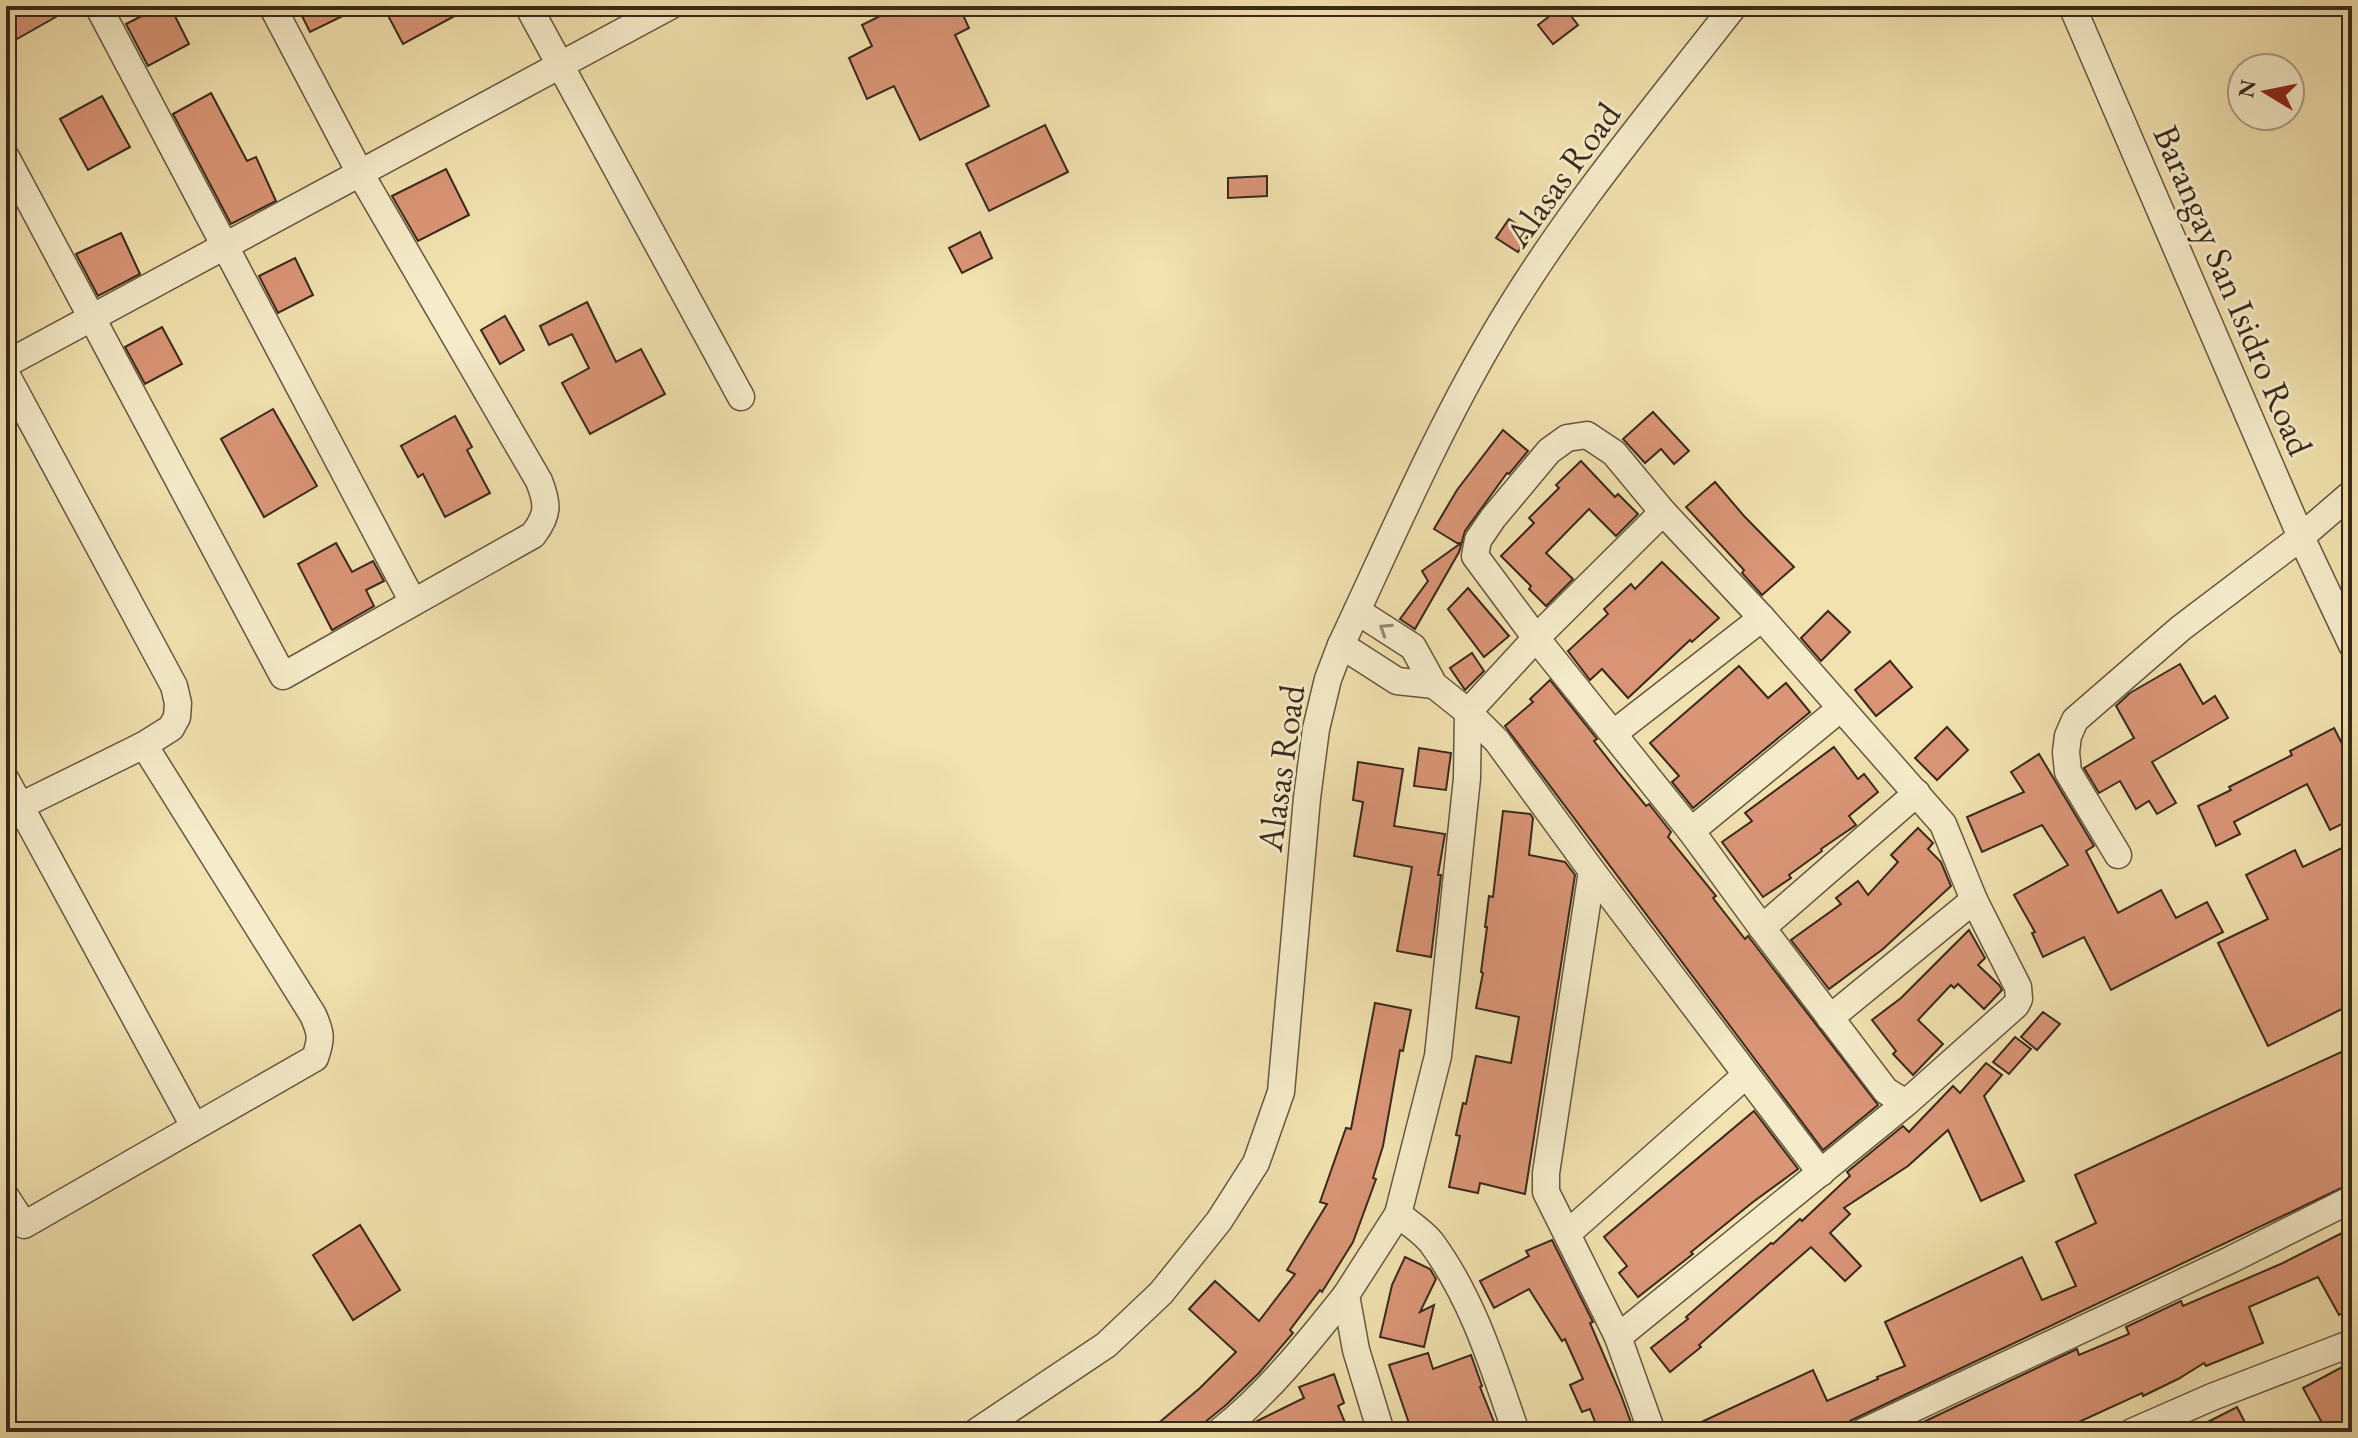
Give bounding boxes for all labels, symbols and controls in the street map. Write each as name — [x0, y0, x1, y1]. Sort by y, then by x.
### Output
north arrow — [2226, 52, 2306, 132]
text: N — [2231, 77, 2263, 100]
street label: Alasas Road — [1493, 92, 1631, 257]
street label: Barangay San Isidro Road — [2143, 118, 2325, 463]
one-way arrow — [1379, 623, 1394, 638]
street label: Alasas Road — [1245, 681, 1316, 856]

